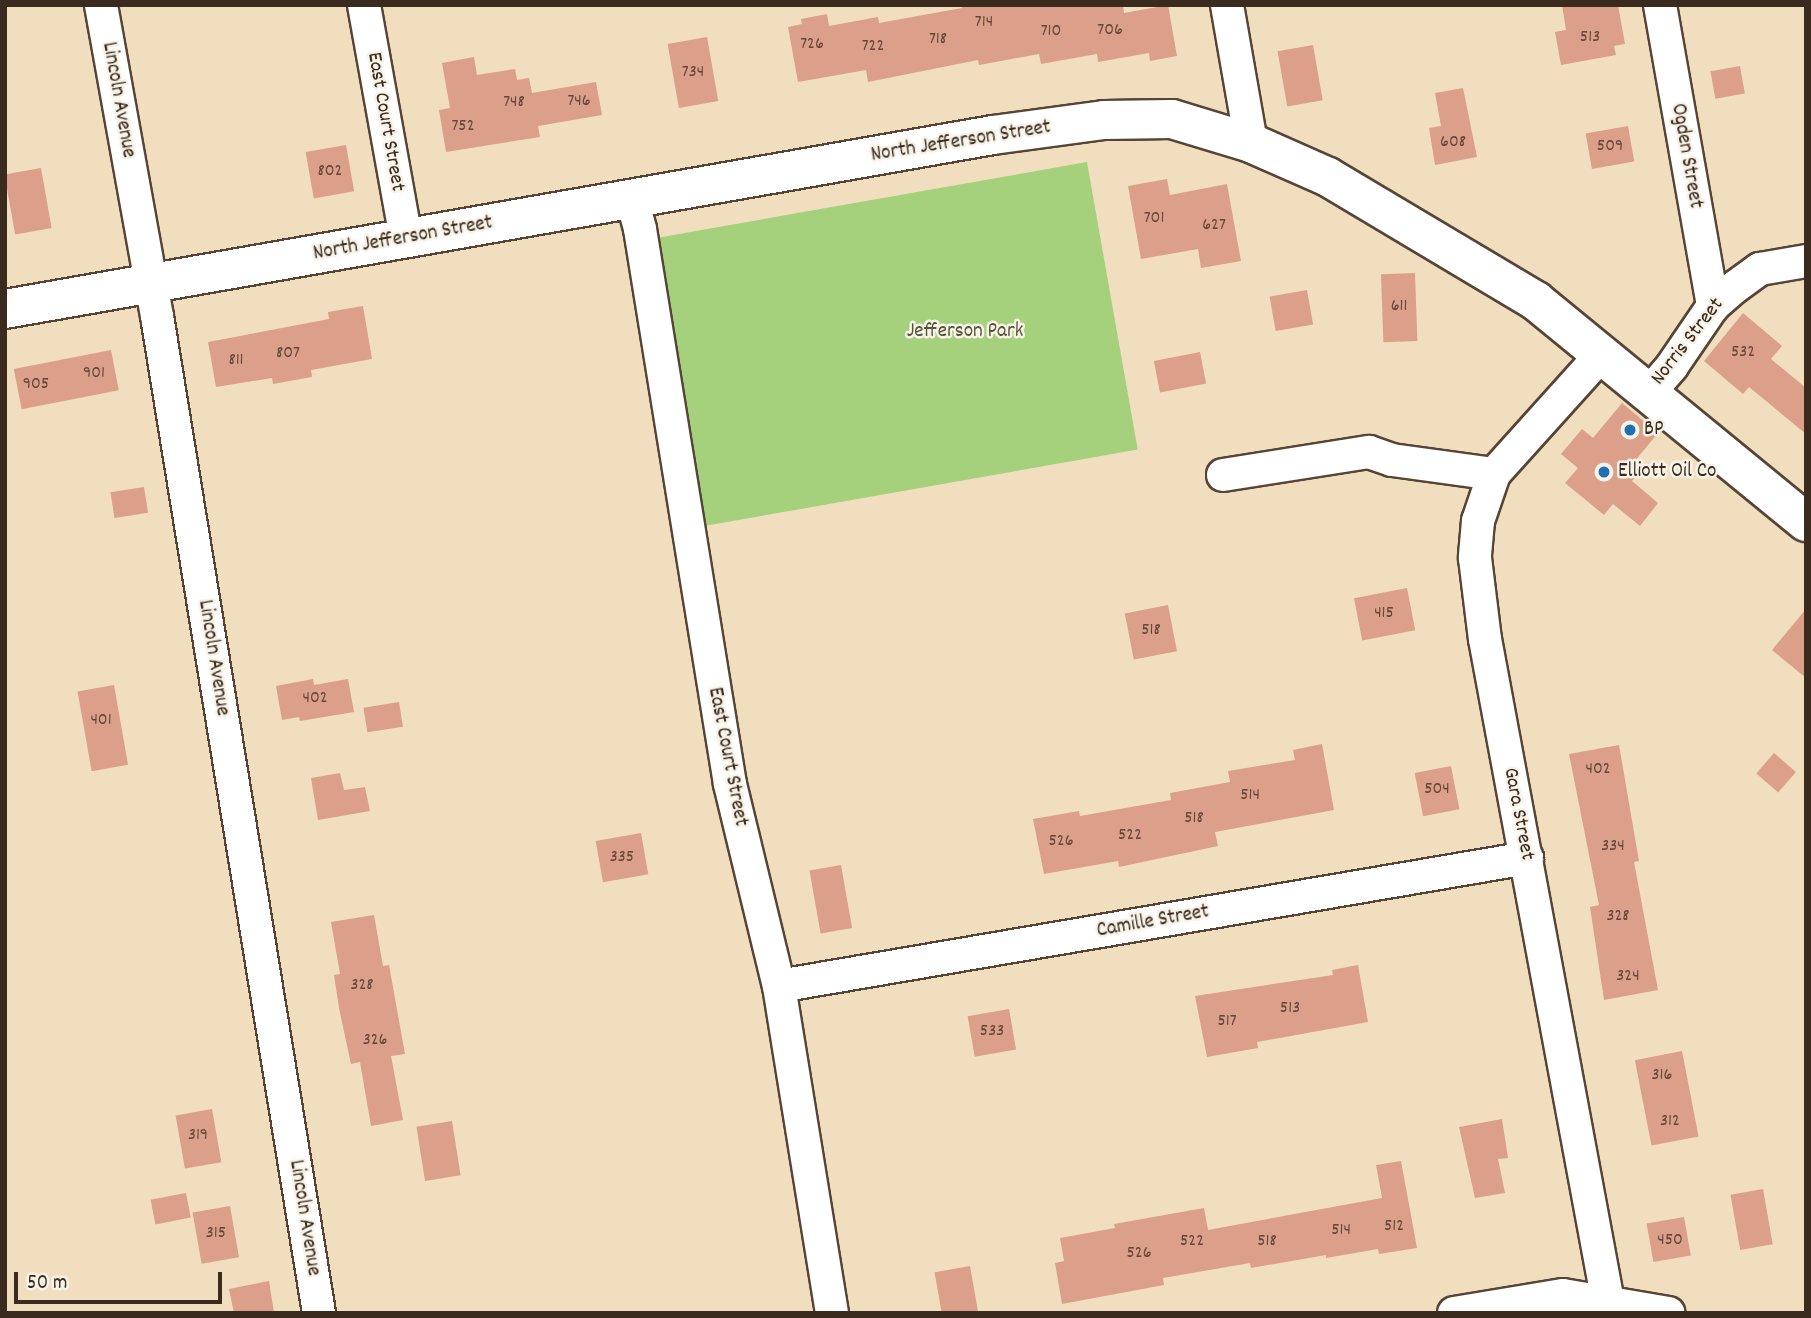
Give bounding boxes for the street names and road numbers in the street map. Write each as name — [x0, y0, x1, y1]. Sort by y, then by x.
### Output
street label: Lincoln Avenue — [95, 40, 141, 160]
street label: East Court Street — [360, 50, 410, 194]
street label: Ogden Street — [1664, 102, 1708, 210]
street label: North Jefferson Street — [869, 115, 1053, 169]
street label: North Jefferson Street — [311, 211, 495, 267]
street label: Norris Street — [1646, 293, 1730, 391]
street label: Lincoln Avenue — [191, 598, 235, 718]
street label: East Court Street — [701, 685, 753, 829]
street label: Gara Street — [1497, 765, 1539, 863]
street label: Camille Street — [1095, 900, 1211, 944]
street label: Lincoln Avenue — [282, 1158, 326, 1278]

